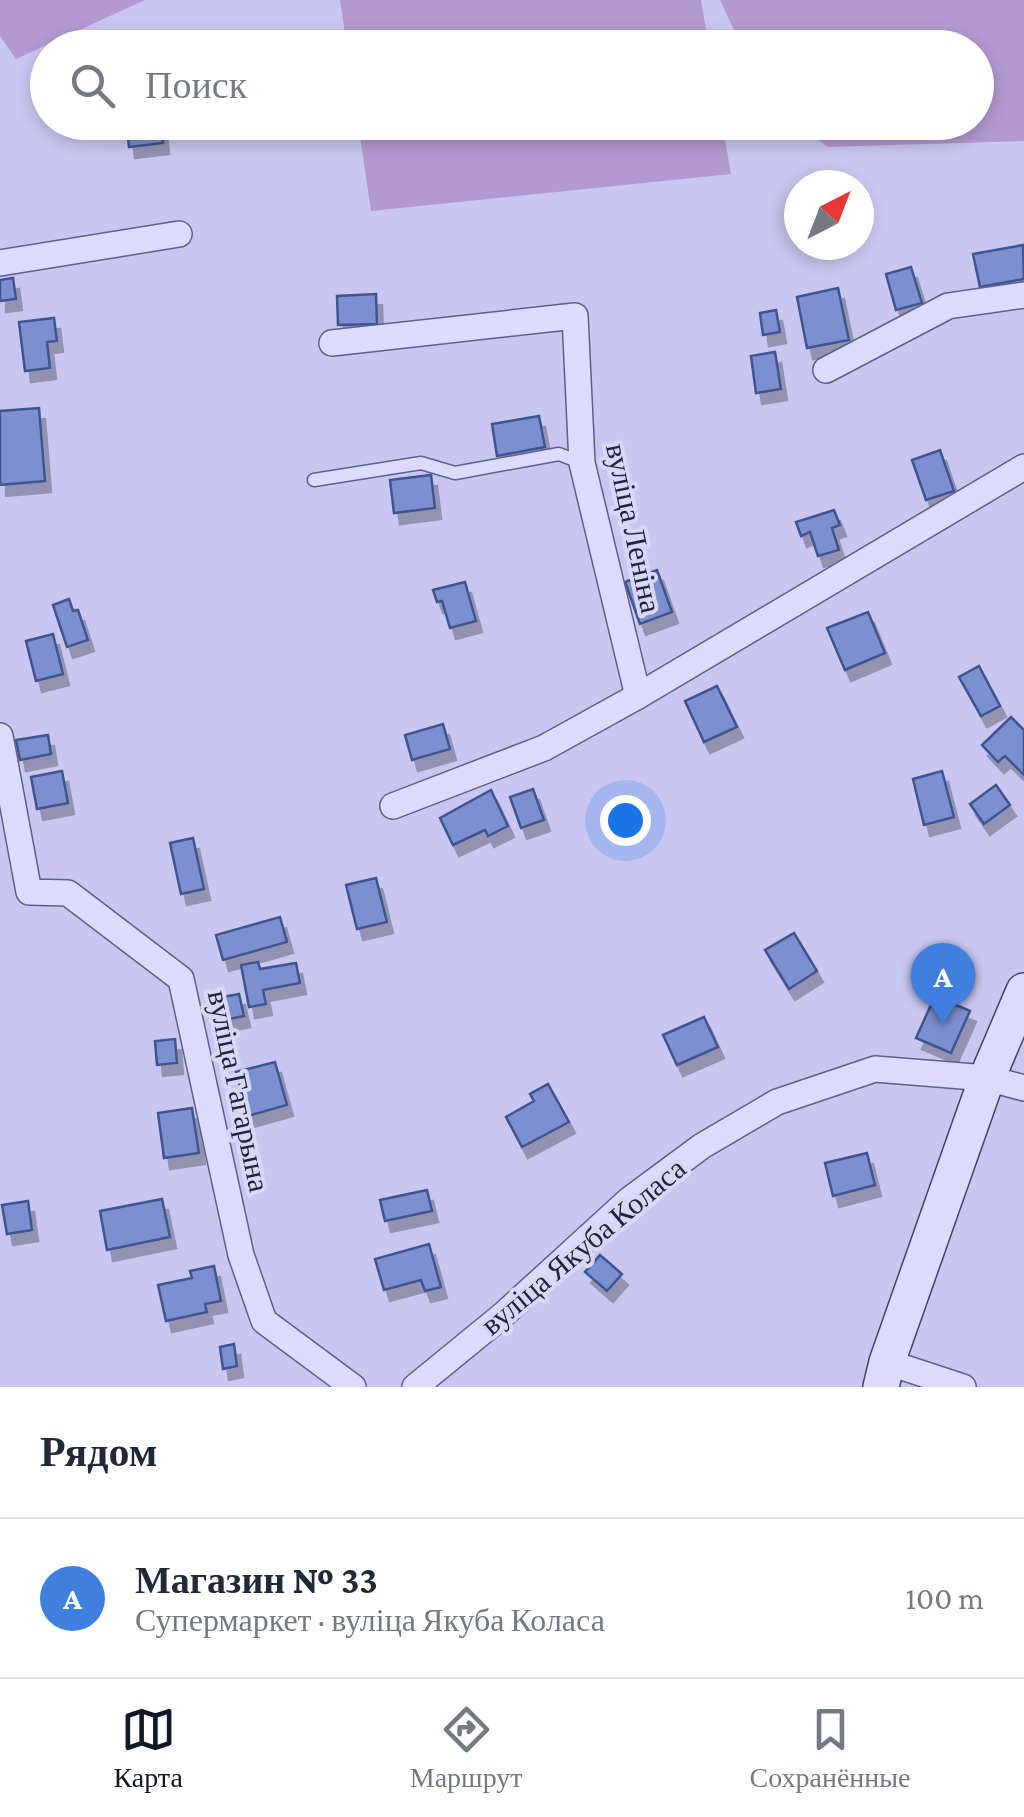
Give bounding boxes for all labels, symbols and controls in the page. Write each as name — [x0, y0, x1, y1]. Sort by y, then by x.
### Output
search box — [30, 30, 994, 140]
icon: search — [65, 58, 120, 113]
text: Поиск — [145, 64, 247, 106]
north arrow — [784, 170, 874, 260]
street label: вуліца Леніна — [600, 440, 668, 616]
your location — [600, 795, 651, 846]
pin: A — [910, 942, 976, 1025]
street label: вуліца Гагарына — [202, 987, 276, 1195]
street label: вуліца Якуба Коласа — [474, 1151, 692, 1341]
text: Рядом — [40, 1428, 157, 1475]
text: Магазин № 33 — [135, 1559, 378, 1601]
text: A — [63, 1580, 82, 1616]
text: 100 m — [905, 1580, 984, 1616]
text: Супермаркет · вуліца Якуба Коласа — [135, 1602, 605, 1638]
tab: Карта — [113, 1702, 183, 1794]
tab: Маршрут — [410, 1702, 523, 1794]
tab: Сохранённые — [749, 1702, 911, 1794]

